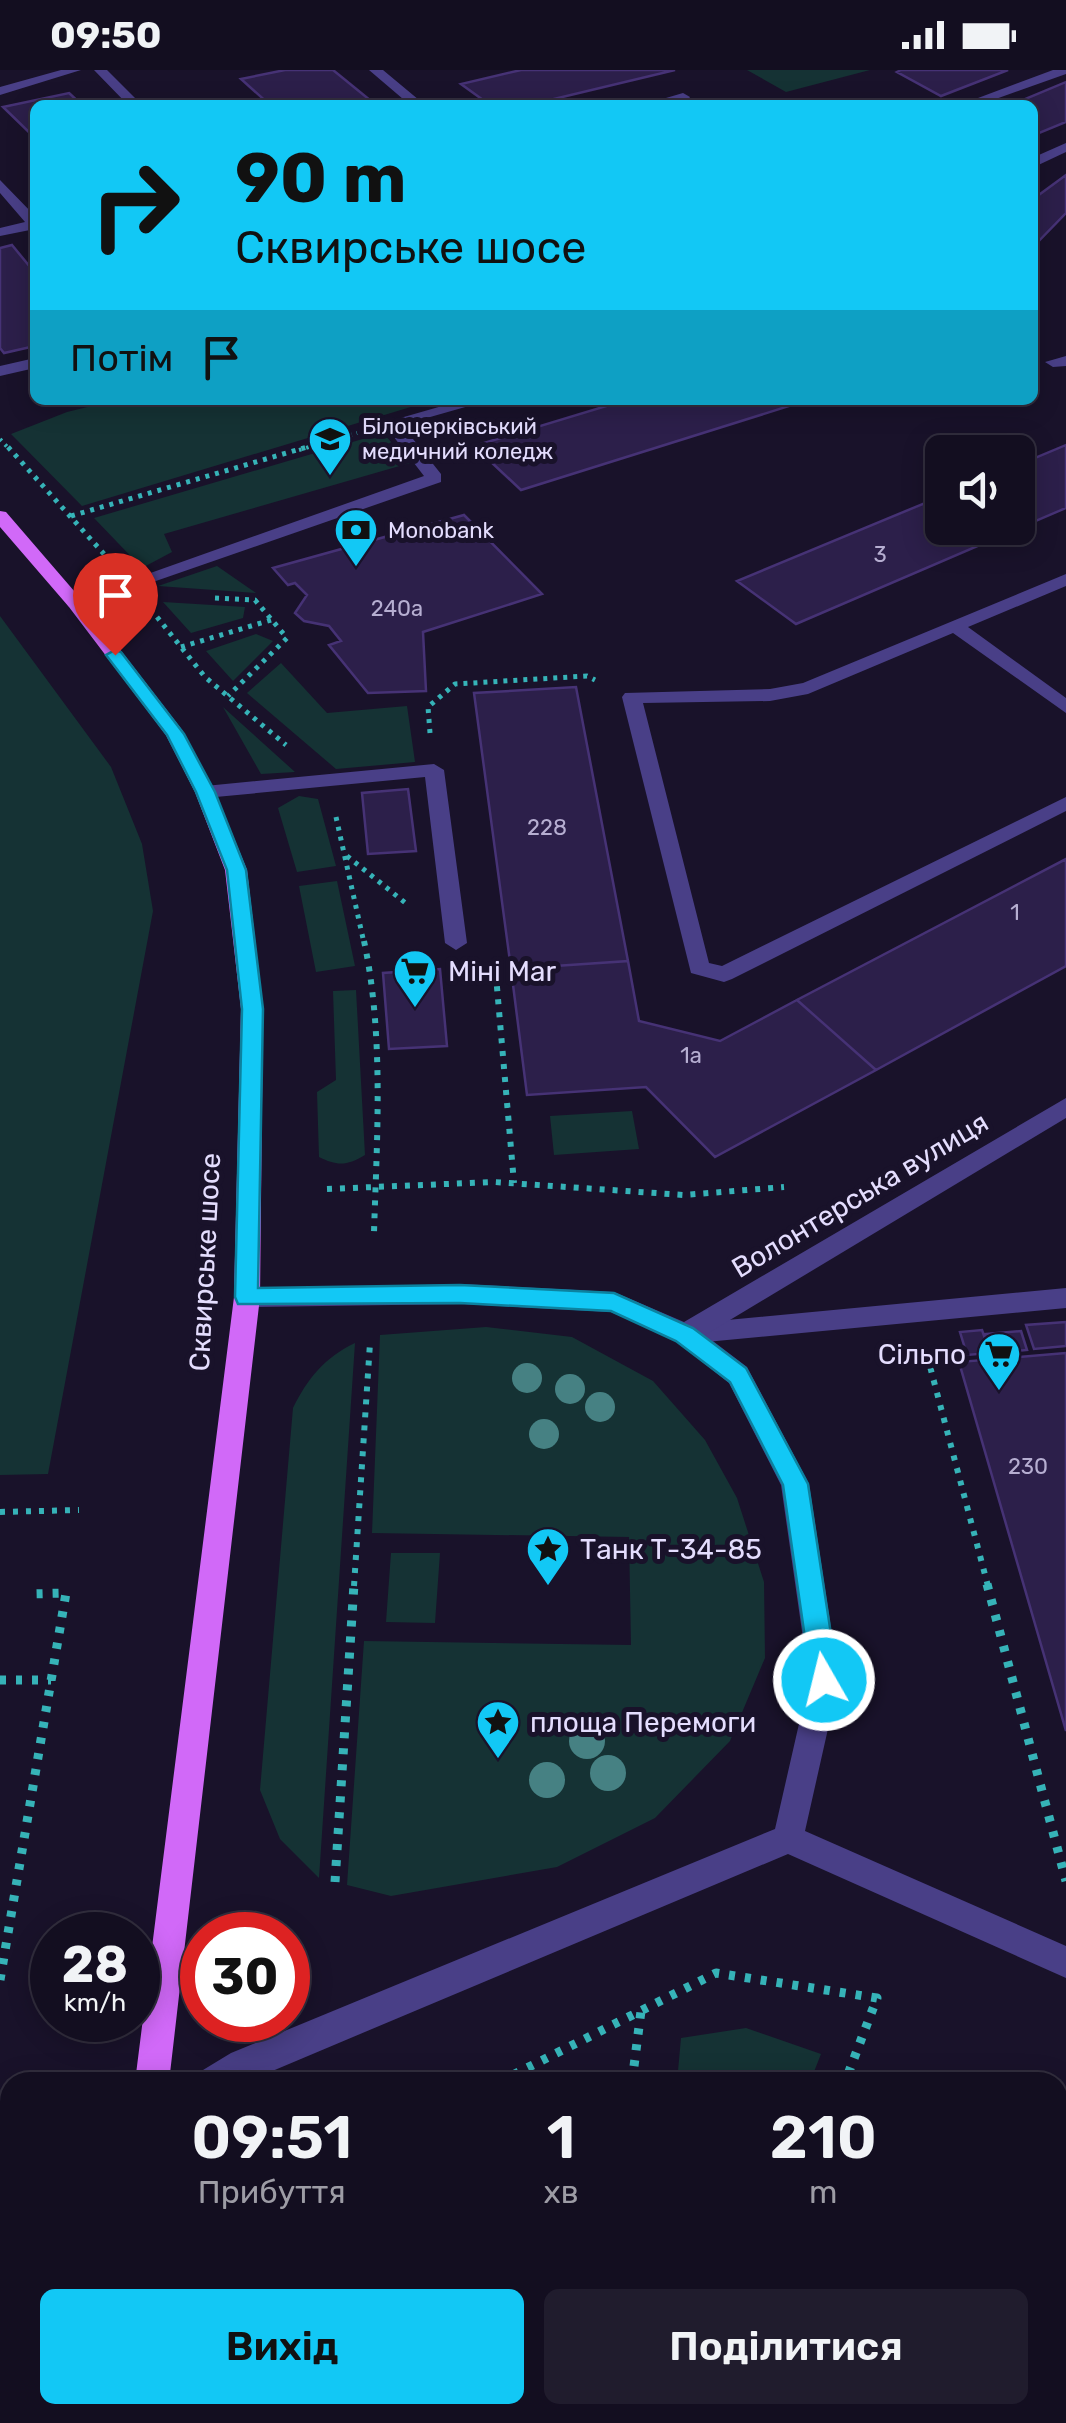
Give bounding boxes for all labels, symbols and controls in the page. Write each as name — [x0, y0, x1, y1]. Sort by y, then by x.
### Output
text: 09:50 — [50, 12, 162, 58]
text: 90 m — [235, 137, 407, 220]
icon: right — [70, 140, 200, 270]
text: Сквирське шосе — [235, 221, 587, 274]
icon: arrive — [194, 330, 249, 385]
text: Потім — [70, 335, 174, 381]
place label: Білоцерківський медичний коледж — [362, 413, 554, 465]
school or university icon: Білоцерківський медичний коледж — [307, 416, 353, 477]
map controls — [925, 435, 1035, 545]
button: sound — [925, 435, 1035, 545]
bank icon: Monobank — [333, 507, 379, 568]
place label: Monobank — [388, 517, 495, 544]
house number: 3 — [873, 541, 887, 568]
pin — [73, 553, 158, 656]
icon: arrive — [88, 568, 143, 623]
house number: 240а — [371, 595, 423, 622]
house number: 228 — [527, 814, 567, 841]
house number: 1 — [1010, 899, 1020, 926]
supermarket icon: Міні Mar — [392, 948, 438, 1009]
place label: Міні Mar — [448, 955, 556, 988]
house number: 1а — [680, 1042, 702, 1069]
street label: Волонтерська вулиця — [726, 1105, 994, 1285]
street label: Сквирське шосе — [183, 1152, 227, 1372]
supermarket icon: Сільпо — [976, 1331, 1022, 1392]
place label: Сільпо — [878, 1338, 966, 1371]
house number: 230 — [1008, 1453, 1048, 1480]
place icon: Танк Т-34-85 — [525, 1526, 571, 1587]
place label: Танк Т-34-85 — [580, 1533, 762, 1566]
position arrow — [772, 1628, 876, 1732]
place icon: площа Перемоги — [475, 1699, 521, 1760]
place label: площа Перемоги — [530, 1706, 756, 1739]
speed limit sign: 30 — [180, 1912, 310, 2042]
text: 28 — [62, 1935, 128, 1995]
text: km/h — [64, 1988, 126, 2017]
text: 09:51 — [191, 2102, 352, 2173]
text: 1 — [547, 2102, 575, 2173]
text: 210 — [770, 2102, 877, 2173]
text: Прибуття — [198, 2173, 346, 2211]
text: хв — [543, 2173, 579, 2211]
text: m — [809, 2173, 838, 2211]
button: Вихід — [40, 2289, 524, 2404]
button: Поділитися — [544, 2289, 1028, 2404]

